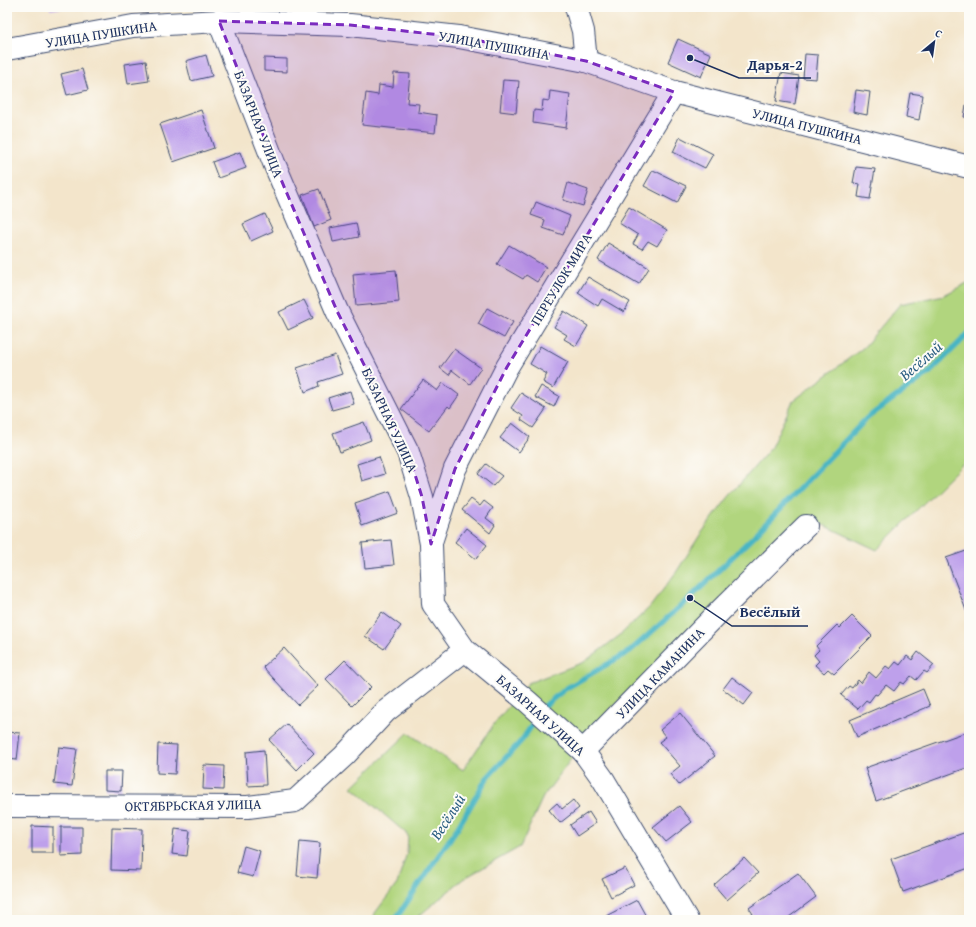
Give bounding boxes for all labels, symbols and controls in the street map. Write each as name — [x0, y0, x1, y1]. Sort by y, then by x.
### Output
street label: УЛИЦА ПУШКИНА — [44, 15, 159, 53]
north arrow — [914, 22, 954, 62]
street label: УЛИЦА ПУШКИНА — [437, 25, 552, 65]
text: С — [932, 25, 945, 42]
callout: Дарья-2 — [739, 51, 811, 78]
text: Дарья-2 — [746, 54, 803, 75]
street label: БАЗАРНАЯ УЛИЦА — [229, 68, 289, 181]
street label: УЛИЦА ПУШКИНА — [750, 103, 865, 149]
street label: ПЕРЕУЛОК МИРА — [525, 229, 597, 329]
water label: Весёлый — [894, 336, 947, 386]
street label: БАЗАРНАЯ УЛИЦА — [357, 364, 423, 476]
callout: Весёлый — [732, 599, 808, 626]
text: Весёлый — [740, 601, 801, 622]
street label: УЛИЦА КАМАНИНА — [611, 622, 709, 723]
street label: БАЗАРНАЯ УЛИЦА — [492, 670, 590, 761]
water label: Весёлый — [425, 790, 470, 844]
street label: ОКТЯБРЬСКАЯ УЛИЦА — [124, 794, 262, 816]

